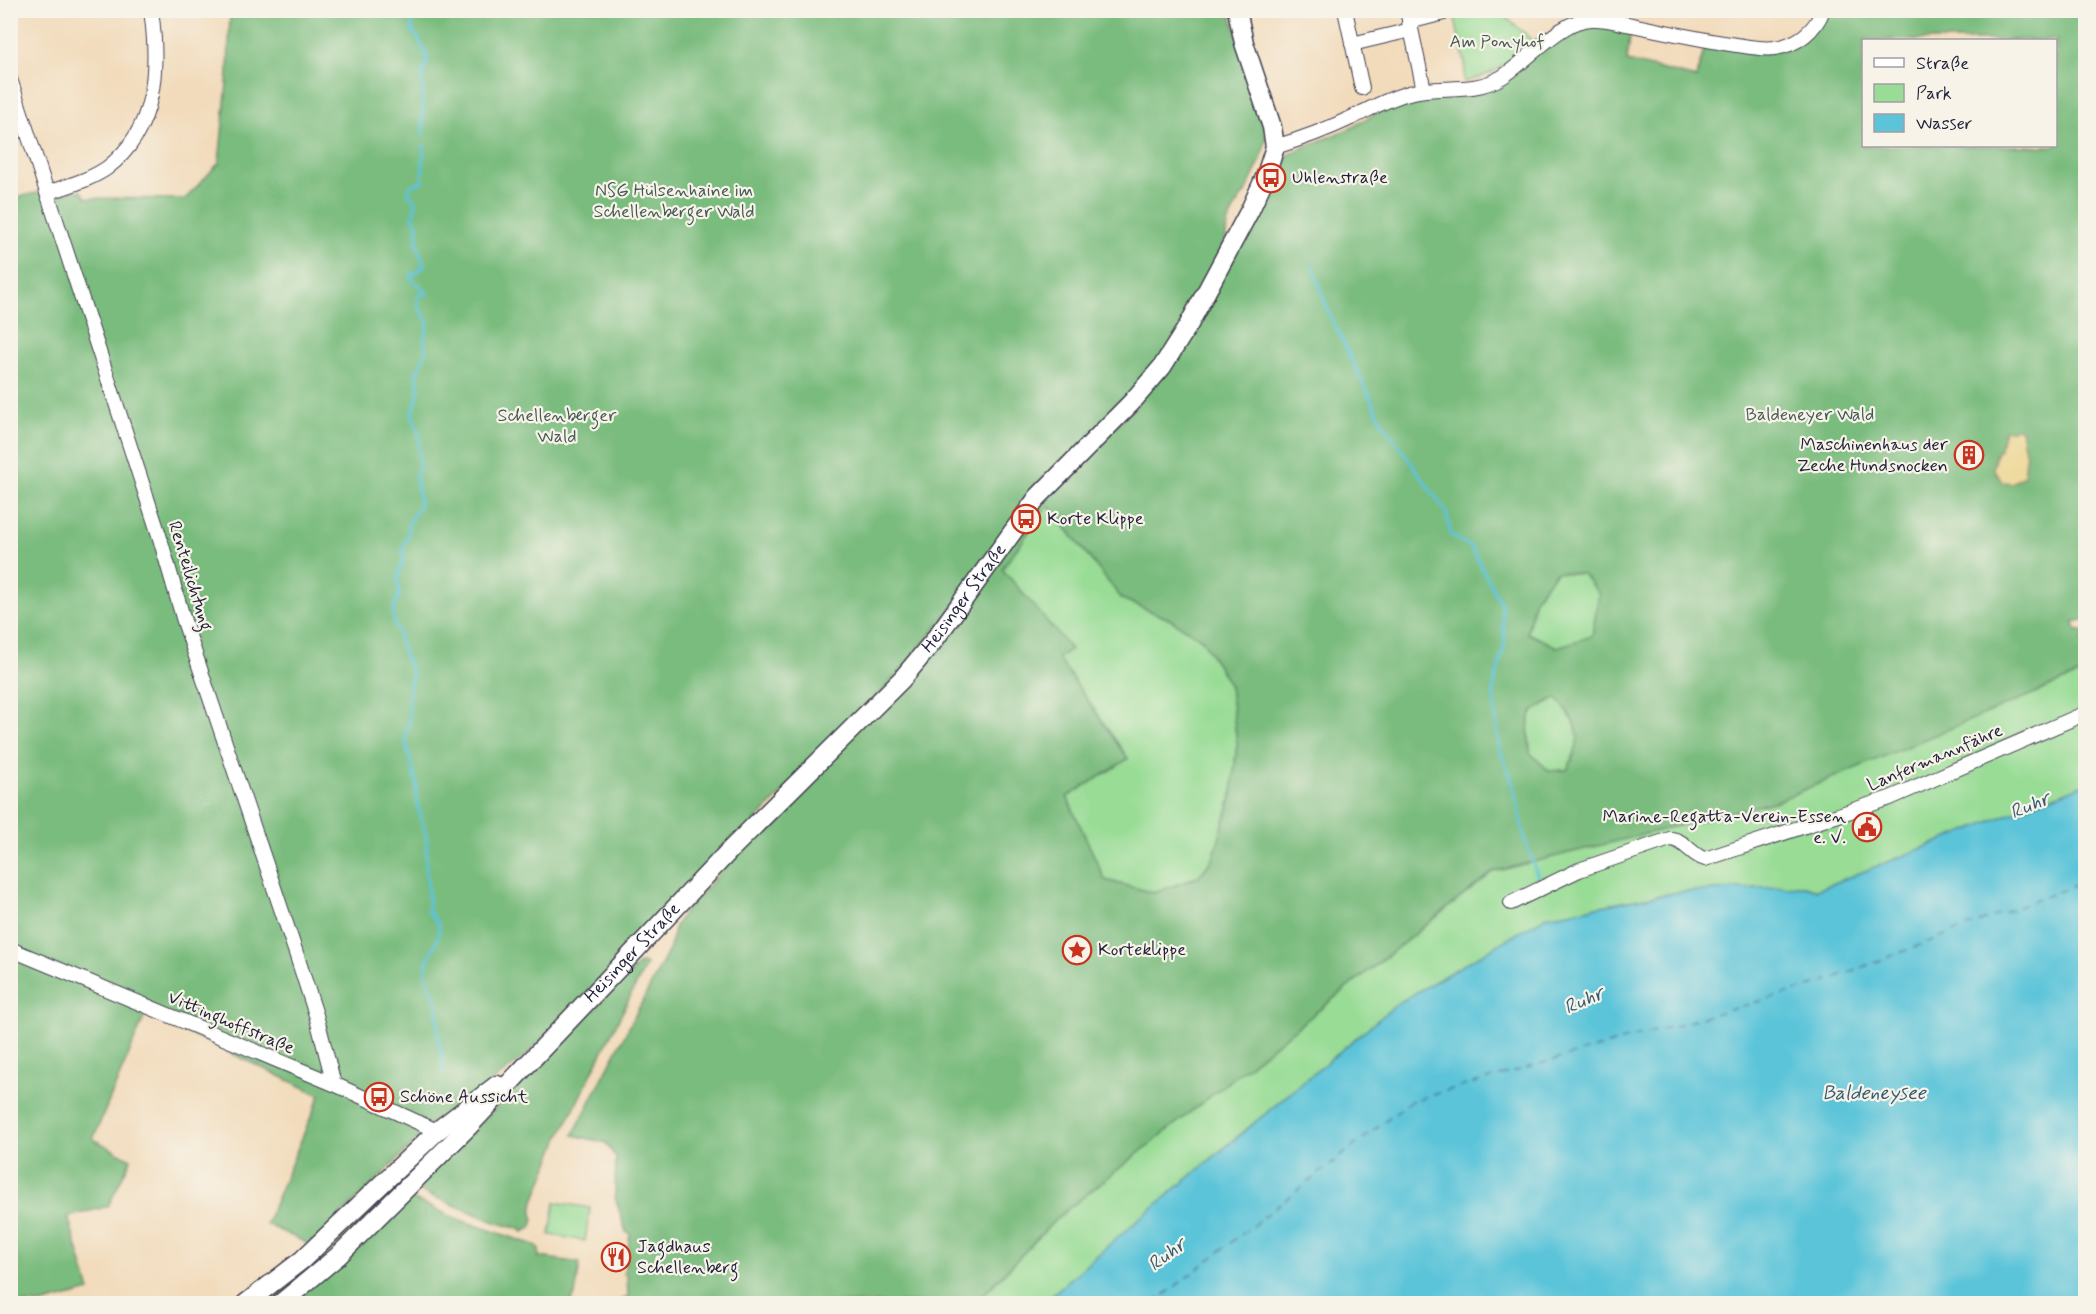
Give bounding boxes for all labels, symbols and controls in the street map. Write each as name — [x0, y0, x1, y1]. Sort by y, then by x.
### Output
park label: Am Ponyhof — [1450, 30, 1545, 54]
legend — [1862, 39, 2057, 147]
text: Straße — [1916, 52, 1969, 76]
text: Park — [1916, 82, 1952, 106]
text: Wasser — [1916, 112, 1973, 136]
bus stop icon: Uhlenstraße — [1255, 162, 1287, 194]
place label: Uhlenstraße — [1292, 166, 1388, 190]
park label: NSG Hülsenhaine im Schellenberger Wald — [593, 179, 755, 226]
park label: Baldeneyer Wald — [1746, 403, 1874, 427]
park label: Schellenberger Wald — [498, 404, 617, 449]
place label: Maschinenhaus der Zeche Hundsnocken — [1797, 433, 1949, 478]
building icon: Maschinenhaus der Zeche Hundsnocken — [1953, 439, 1985, 471]
bus stop icon: Korte Klippe — [1010, 503, 1042, 535]
place label: Korte Klippe — [1047, 507, 1144, 531]
street label: Renteilichtung — [160, 518, 218, 634]
street label: Heisinger Straße — [916, 539, 1012, 658]
street label: Lanfermannfähre — [1864, 719, 2007, 797]
water label: Ruhr — [2006, 785, 2057, 826]
place label: Marine-Regatta-Verein-Essen e. V. — [1603, 805, 1846, 850]
public building icon: Marine-Regatta-Verein-Essen e. V. — [1851, 811, 1883, 843]
street label: Heisinger Straße — [579, 898, 686, 1008]
place icon: Korteklippe — [1061, 934, 1093, 966]
place label: Korteklippe — [1098, 938, 1186, 962]
water label: Ruhr — [1560, 979, 1611, 1022]
street label: Vittinghoffstraße — [163, 986, 298, 1062]
water label: Baldeneysee — [1822, 1080, 1927, 1107]
bus stop icon: Schöne Aussicht — [363, 1081, 395, 1113]
place label: Schöne Aussicht — [400, 1085, 528, 1109]
water label: Ruhr — [1143, 1230, 1194, 1278]
place label: Jagdhaus Schellenberg — [637, 1235, 739, 1282]
restaurant icon: Jagdhaus Schellenberg — [600, 1241, 632, 1273]

